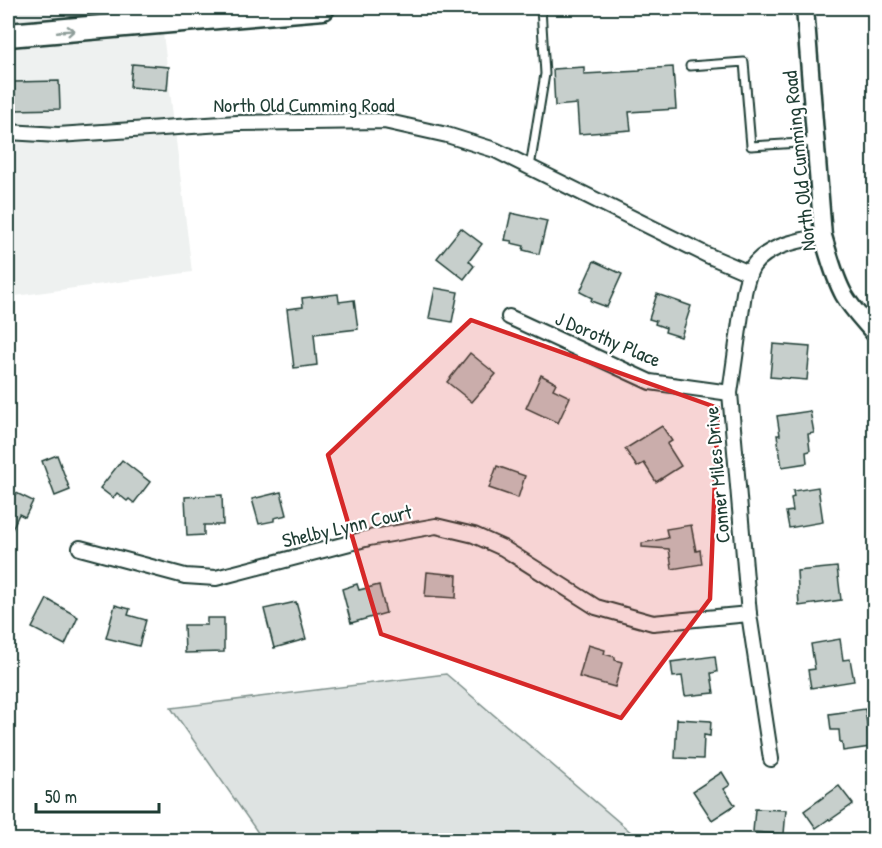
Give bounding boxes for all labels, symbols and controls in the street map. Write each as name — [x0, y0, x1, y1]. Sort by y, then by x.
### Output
one-way arrow — [55, 25, 75, 36]
street label: North Old Cumming Road — [776, 69, 821, 253]
street label: North Old Cumming Road — [213, 91, 395, 118]
street label: J Dorothy Place — [551, 304, 665, 373]
street label: Conner Miles Drive — [697, 406, 736, 544]
street label: Shelby Lynn Court — [279, 497, 415, 554]
scale bar — [36, 776, 159, 814]
text: 50 m — [45, 784, 77, 809]

